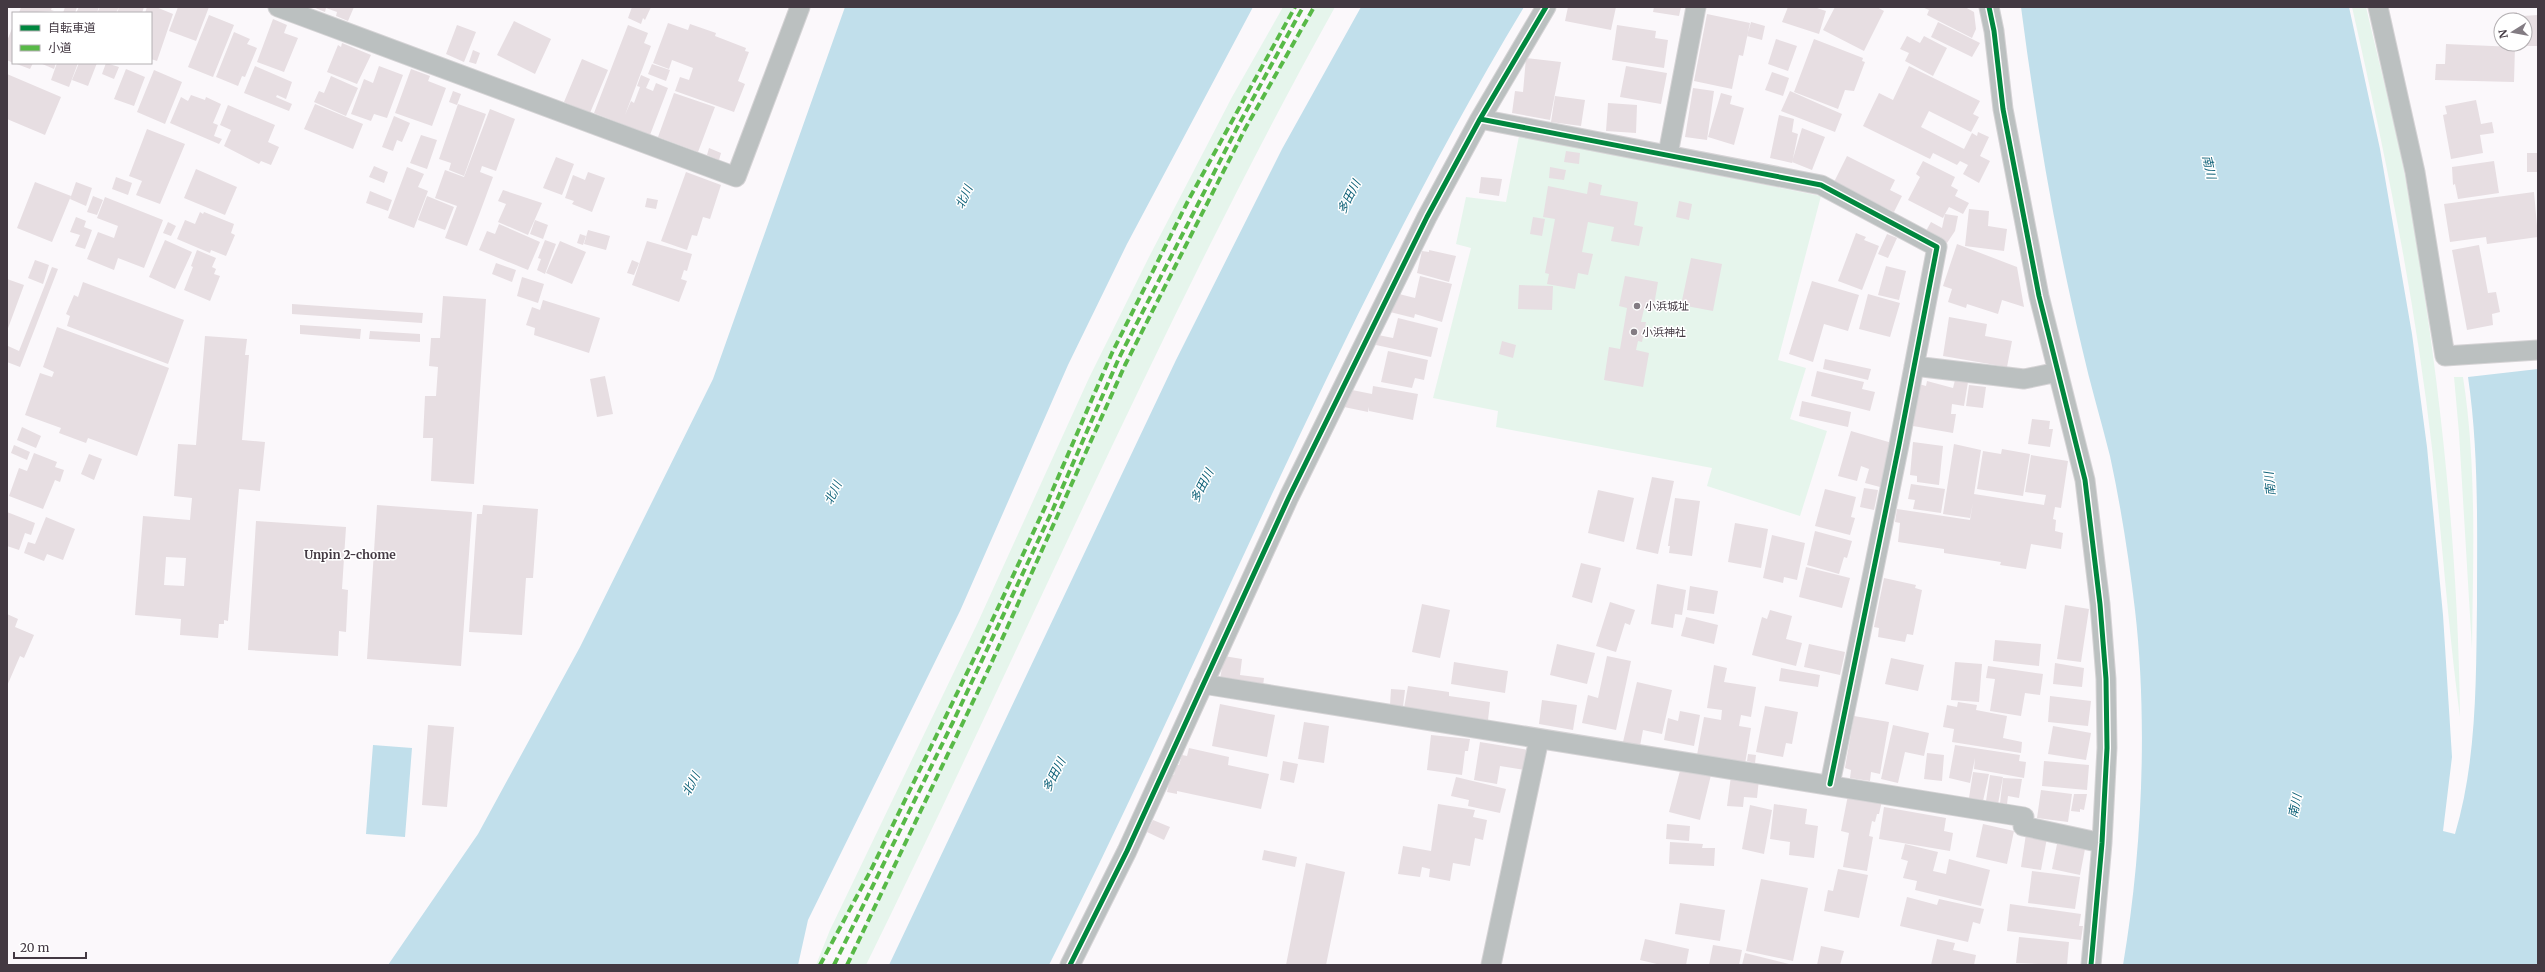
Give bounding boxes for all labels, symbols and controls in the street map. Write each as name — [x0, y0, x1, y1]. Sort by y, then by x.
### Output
legend — [12, 12, 152, 64]
north arrow — [2493, 12, 2533, 52]
text: 自転車道 — [48, 20, 96, 35]
text: N — [2495, 28, 2511, 40]
text: 小道 — [48, 40, 72, 55]
water label: 南川 — [2199, 154, 2220, 182]
water label: 多田川 — [1334, 176, 1364, 216]
water label: 北川 — [952, 181, 976, 211]
place label: 小浜城址 — [1645, 299, 1689, 313]
marker: 小浜城址 — [1632, 301, 1642, 311]
place label: 小浜神社 — [1642, 325, 1686, 339]
marker: 小浜神社 — [1629, 327, 1639, 337]
water label: 多田川 — [1187, 465, 1217, 505]
water label: 南川 — [2261, 469, 2278, 497]
water label: 北川 — [821, 477, 845, 507]
district label: Unpin 2-chome — [304, 547, 396, 562]
water label: 多田川 — [1039, 754, 1069, 794]
water label: 北川 — [678, 768, 704, 798]
water label: 南川 — [2285, 791, 2305, 819]
scale bar — [14, 934, 86, 960]
text: 20 m — [20, 940, 49, 955]

